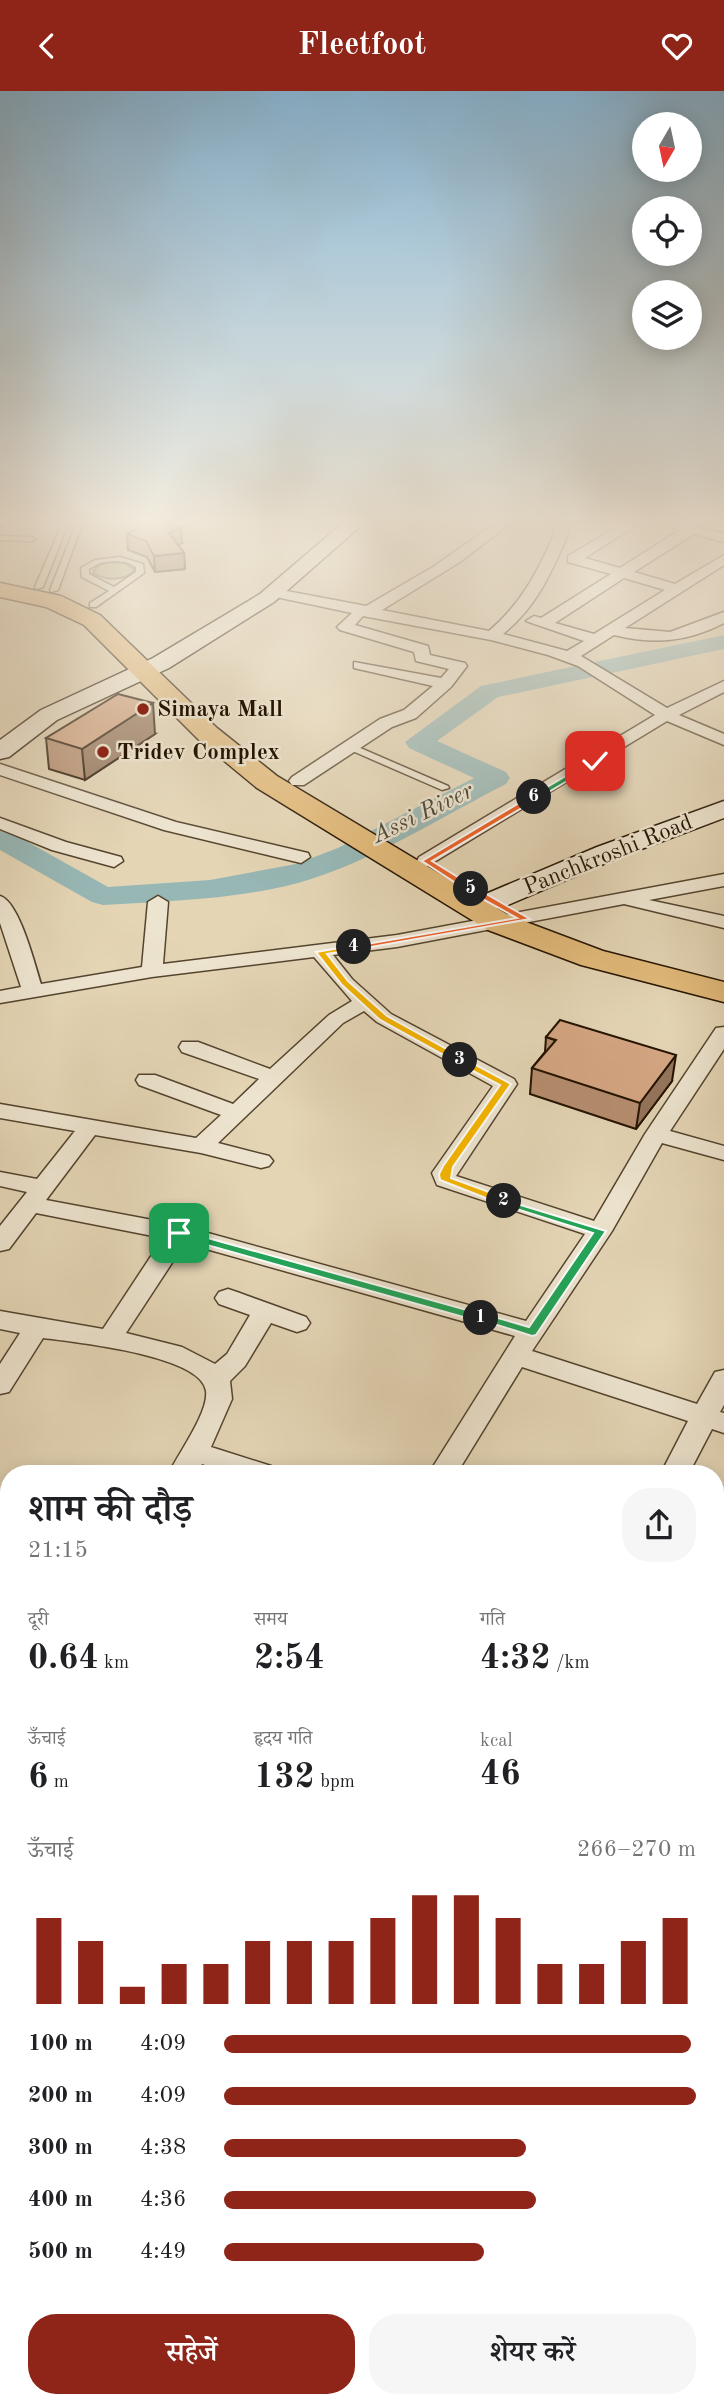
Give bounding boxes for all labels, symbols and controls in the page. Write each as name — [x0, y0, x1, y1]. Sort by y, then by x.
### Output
icon: back — [28, 27, 66, 65]
icon: heart — [658, 27, 696, 65]
text: Fleetfoot — [298, 30, 426, 62]
north arrow — [632, 112, 702, 182]
map controls — [632, 112, 702, 350]
button: locate — [632, 196, 702, 266]
button: layers — [632, 280, 702, 350]
place label: Simaya Mall — [157, 698, 283, 721]
marker: Simaya Mall — [135, 701, 151, 717]
pin — [565, 731, 625, 791]
place label: Tridev Complex — [117, 741, 280, 764]
icon: check — [576, 742, 614, 780]
marker: Tridev Complex — [95, 744, 111, 760]
water label: Assi River — [367, 779, 478, 850]
pin: 6 — [516, 779, 552, 815]
text: 6 — [528, 787, 539, 806]
street label: Panchkroshi Road — [520, 811, 696, 899]
pin: 5 — [454, 871, 489, 907]
text: 5 — [465, 879, 476, 898]
pin: 4 — [336, 929, 372, 965]
text: 4 — [348, 937, 359, 956]
pin: 3 — [442, 1042, 477, 1077]
text: 3 — [454, 1050, 465, 1069]
pin: 2 — [486, 1183, 522, 1219]
text: 2 — [498, 1191, 509, 1210]
pin — [149, 1203, 209, 1263]
icon: arrive — [160, 1214, 198, 1252]
pin: 1 — [463, 1301, 498, 1335]
text: 1 — [475, 1308, 486, 1327]
button: share — [622, 1488, 696, 1562]
text: शाम की दौड़ — [28, 1492, 192, 1530]
text: 21:15 — [28, 1539, 88, 1562]
text: दूरी — [28, 1611, 49, 1630]
text: समय — [254, 1611, 287, 1630]
text: गति — [480, 1611, 505, 1630]
text: 0.64 — [28, 1641, 99, 1676]
text: 2:54 — [254, 1641, 325, 1676]
text: 4:32 — [480, 1641, 551, 1676]
text: km — [99, 1654, 129, 1673]
text: /km — [551, 1654, 590, 1673]
text: ऊँचाई — [28, 1730, 65, 1749]
text: हृदय गति — [254, 1730, 313, 1749]
text: kcal — [480, 1732, 513, 1751]
text: 46 — [480, 1757, 521, 1792]
text: 6 — [28, 1760, 48, 1795]
text: 132 — [254, 1760, 315, 1795]
text: m — [48, 1773, 69, 1792]
text: bpm — [315, 1773, 355, 1792]
text: 266–270 m — [577, 1838, 696, 1861]
text: ऊँचाई — [28, 1839, 73, 1862]
text: 100 m — [28, 2032, 93, 2055]
text: 4:09 — [140, 2032, 186, 2055]
text: 200 m — [28, 2084, 93, 2107]
text: 4:09 — [140, 2084, 186, 2107]
text: 300 m — [28, 2136, 93, 2159]
text: 4:38 — [140, 2136, 186, 2159]
text: 400 m — [28, 2188, 93, 2211]
text: 4:36 — [140, 2188, 186, 2211]
text: 500 m — [28, 2240, 93, 2263]
text: 4:49 — [140, 2240, 186, 2263]
button: सहेजें — [28, 2314, 355, 2394]
button: शेयर करें — [369, 2314, 696, 2394]

